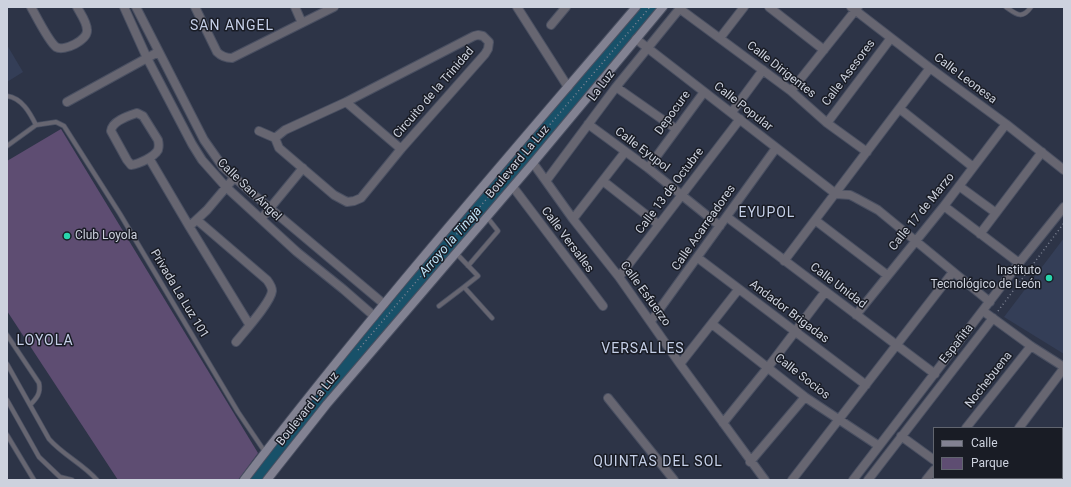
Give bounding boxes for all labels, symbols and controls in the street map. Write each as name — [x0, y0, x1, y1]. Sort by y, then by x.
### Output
district label: SAN ANGEL — [190, 18, 274, 34]
street label: Calle Asesores — [819, 37, 879, 109]
street label: Calle Dirigentes — [744, 39, 818, 101]
street label: Circuito de la Trinidad — [391, 45, 477, 141]
street label: Calle Leonesa — [931, 51, 999, 107]
street label: La Luz — [586, 68, 618, 104]
street label: Calle Popular — [711, 80, 775, 134]
street label: Depocure — [652, 88, 694, 138]
street label: Boulevard La Luz — [483, 123, 553, 201]
street label: Calle Eyupol — [612, 125, 672, 175]
street label: Calle 13 de Octubre — [633, 145, 707, 237]
street label: Calle San Ángel — [214, 156, 284, 224]
street label: Calle 17 de Marzo — [886, 170, 958, 254]
street label: Calle Acarreadores — [669, 182, 739, 274]
water label: Arroyo la Tinaja — [416, 204, 486, 280]
street label: Calle Versalles — [538, 204, 596, 276]
district label: EYUPOL — [739, 205, 795, 221]
place label: Club Loyola — [75, 229, 137, 243]
marker: Club Loyola — [62, 231, 72, 241]
street label: Privada La Luz 101 — [147, 247, 211, 341]
street label: Calle Esfuerzo — [617, 259, 673, 329]
street label: Calle Unidad — [807, 260, 869, 312]
place label: Instituto Tecnológico de León — [930, 264, 1041, 292]
marker: Instituto Tecnológico de León — [1044, 273, 1054, 283]
street label: Andador Brigadas — [746, 277, 832, 347]
street label: Españita — [937, 321, 977, 367]
district label: LOYOLA — [16, 333, 74, 349]
district label: VERSALLES — [601, 341, 685, 357]
street label: Nochebuena — [963, 349, 1015, 411]
street label: Calle Socios — [772, 351, 832, 403]
street label: Boulevard La Luz — [274, 369, 342, 449]
legend — [933, 427, 1063, 479]
text: Calle — [971, 436, 998, 450]
district label: QUINTAS DEL SOL — [593, 454, 723, 470]
text: Parque — [971, 456, 1009, 470]

